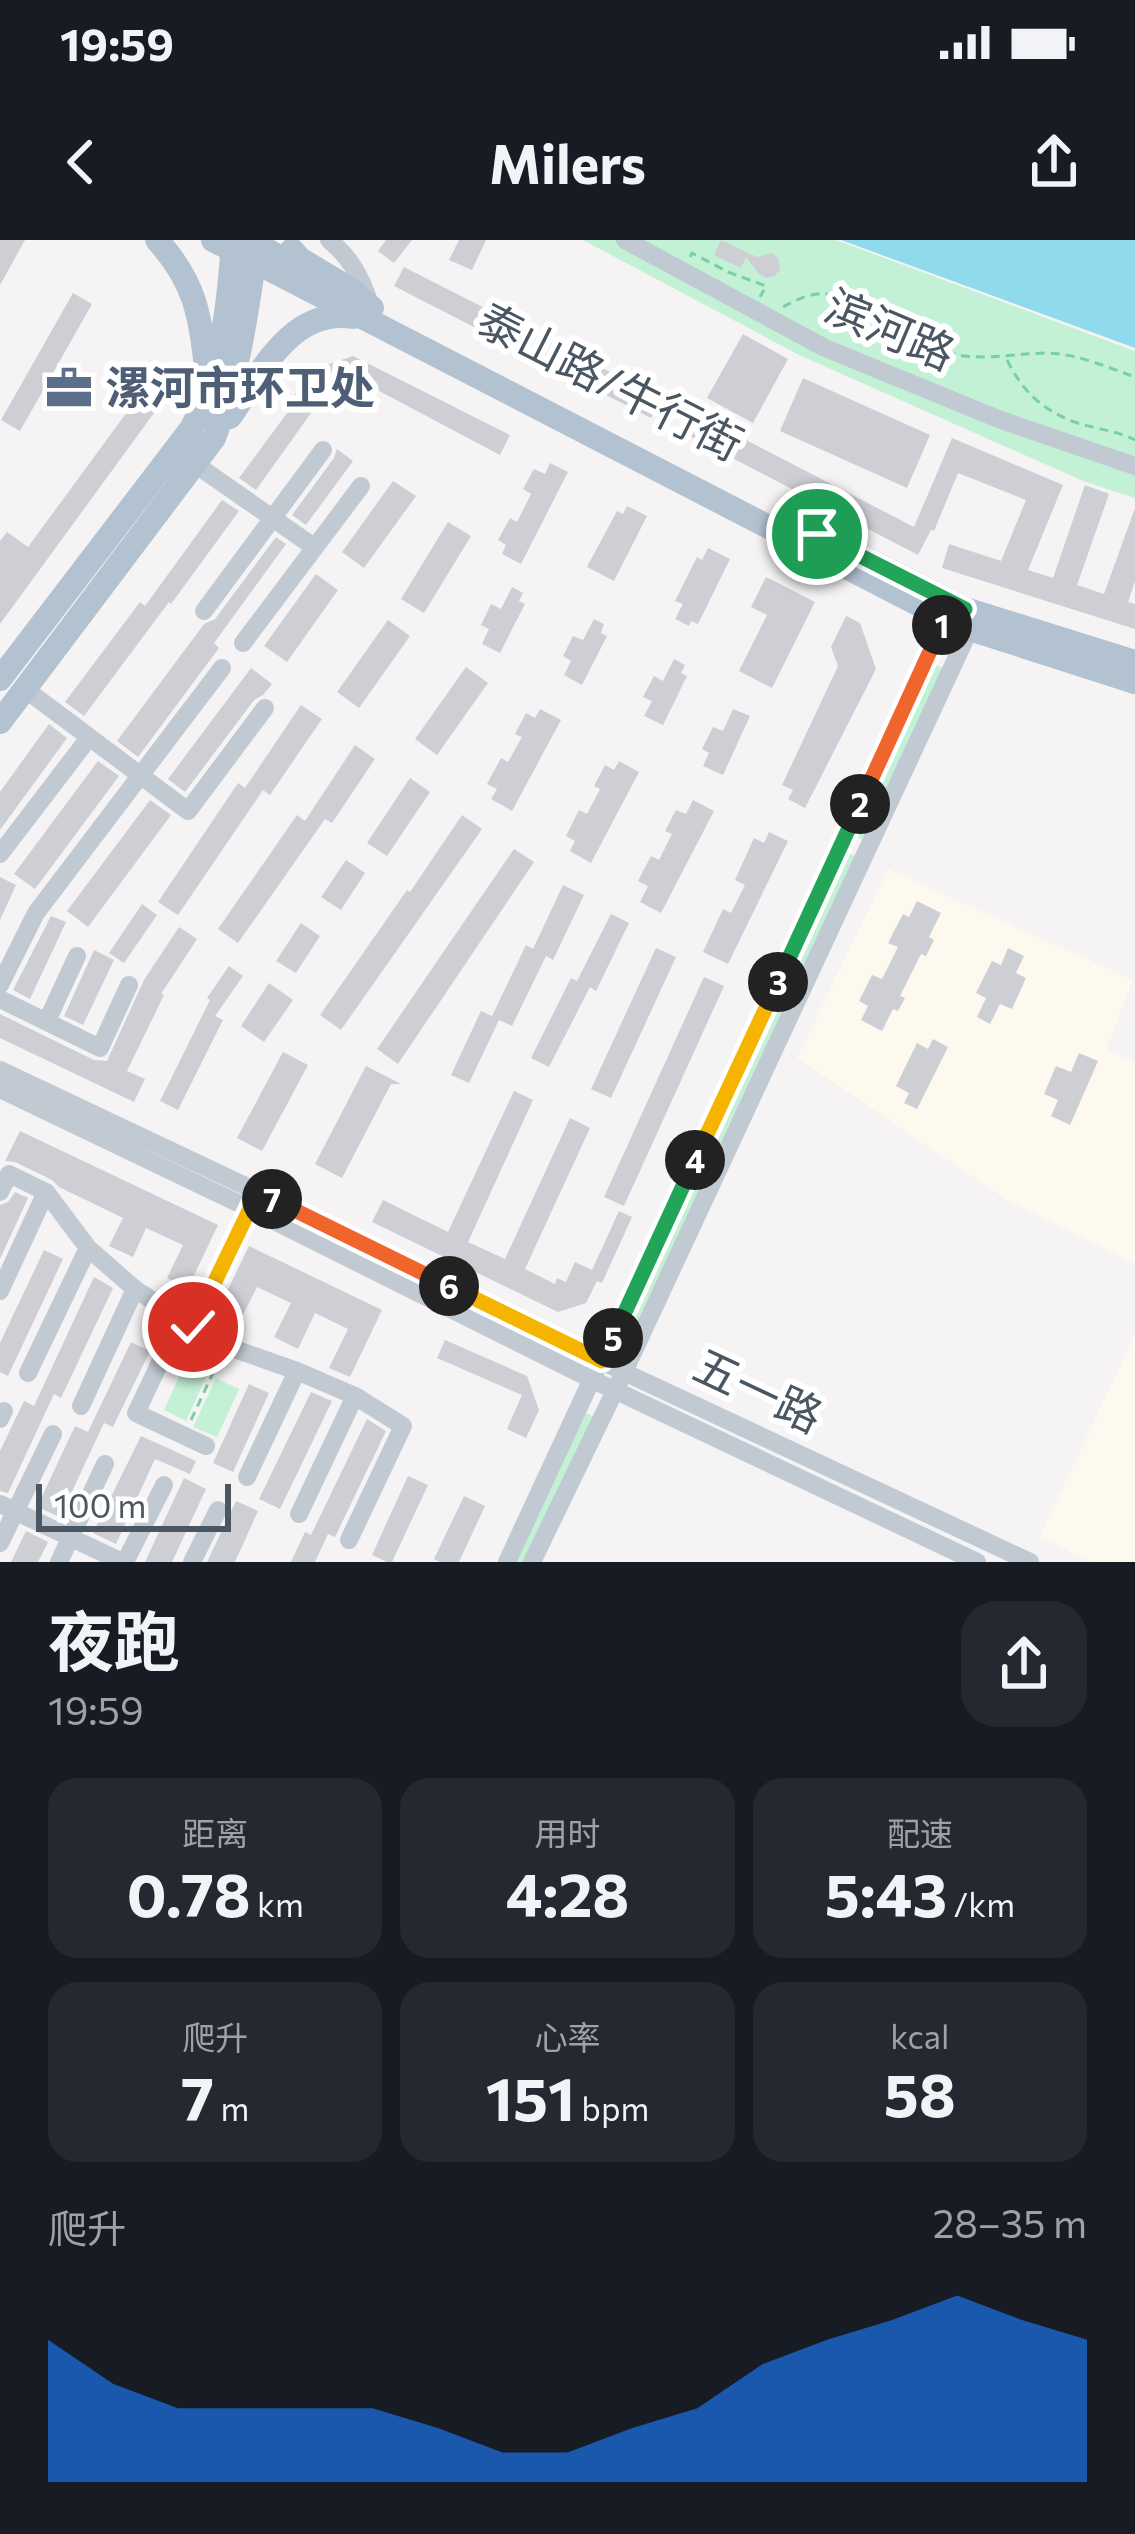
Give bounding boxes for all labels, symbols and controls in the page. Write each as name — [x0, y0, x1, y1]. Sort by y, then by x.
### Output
text: 19:59 — [60, 15, 174, 70]
icon: back — [48, 129, 114, 195]
text: Milers — [489, 129, 646, 195]
icon: share — [1021, 129, 1087, 195]
street label: 滨河路 — [818, 276, 964, 379]
street label: 泰山路/牛行街 — [469, 289, 753, 470]
place label: 漯河市环卫处 — [105, 358, 375, 413]
office icon: 漯河市环卫处 — [44, 363, 94, 413]
pin — [766, 483, 868, 585]
icon: arrive — [784, 501, 850, 567]
pin: 1 — [912, 595, 972, 655]
text: 1 — [935, 604, 949, 645]
pin: 2 — [830, 774, 890, 834]
text: 2 — [851, 783, 869, 824]
pin: 3 — [748, 952, 808, 1012]
text: 3 — [768, 961, 788, 1002]
pin: 4 — [665, 1130, 725, 1190]
text: 4 — [685, 1139, 705, 1180]
pin: 7 — [242, 1169, 302, 1229]
text: 7 — [263, 1178, 281, 1219]
pin: 6 — [419, 1256, 479, 1316]
text: 6 — [439, 1265, 459, 1306]
pin — [142, 1276, 244, 1378]
icon: check — [160, 1294, 226, 1360]
pin: 5 — [583, 1308, 643, 1368]
text: 5 — [603, 1317, 623, 1358]
street label: 五一路 — [686, 1335, 832, 1442]
scale bar — [36, 1478, 231, 1531]
text: 100 m — [54, 1484, 146, 1525]
text: 夜跑 — [48, 1599, 180, 1680]
button: share — [961, 1601, 1087, 1727]
text: 19:59 — [48, 1685, 144, 1733]
text: 距离 — [182, 1812, 248, 1853]
text: 用时 — [534, 1812, 600, 1853]
text: 配速 — [887, 1812, 953, 1853]
text: 0.78 — [127, 1856, 251, 1929]
text: 4:28 — [506, 1856, 629, 1929]
text: 5:43 — [825, 1856, 947, 1929]
text: km — [251, 1883, 304, 1924]
text: /km — [947, 1883, 1015, 1924]
text: kcal — [890, 2015, 949, 2056]
text: 爬升 — [182, 2016, 248, 2057]
text: 心率 — [534, 2016, 600, 2057]
text: 58 — [884, 2056, 956, 2129]
text: 7 — [181, 2060, 214, 2133]
text: 151 — [486, 2060, 575, 2133]
text: m — [214, 2087, 249, 2128]
text: bpm — [575, 2087, 649, 2128]
text: 28–35 m — [933, 2198, 1087, 2246]
text: 爬升 — [48, 2203, 126, 2251]

